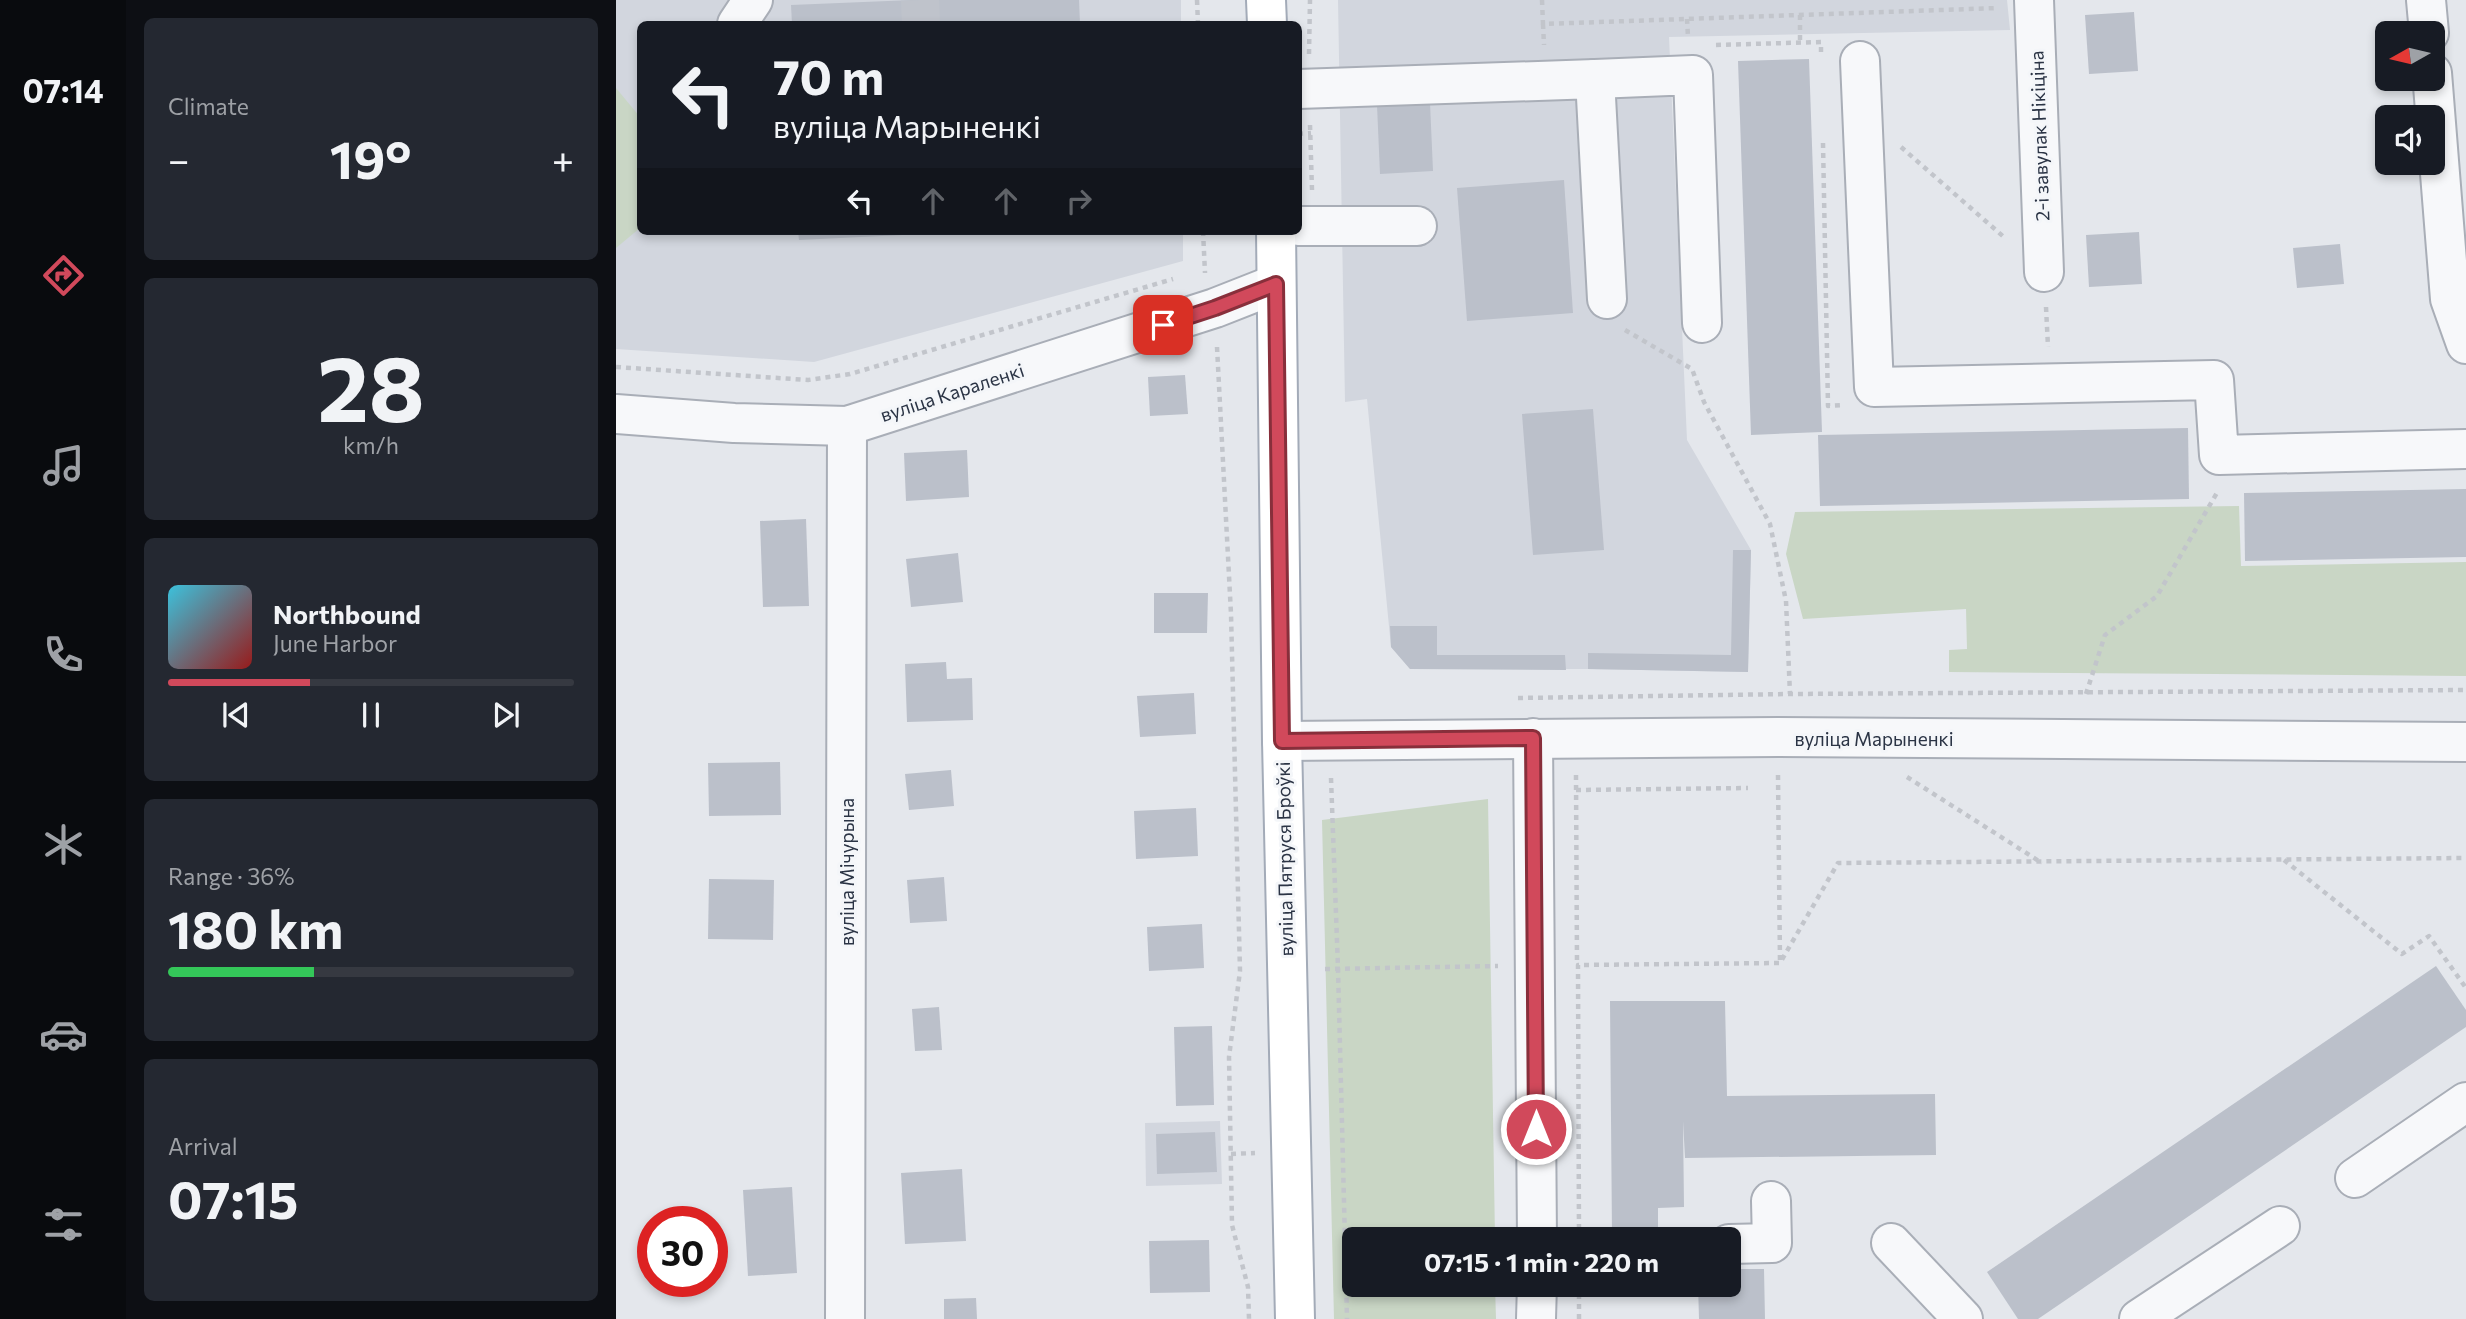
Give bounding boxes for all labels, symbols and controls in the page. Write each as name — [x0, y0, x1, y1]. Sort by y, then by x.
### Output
north arrow — [2375, 21, 2445, 91]
map controls — [2375, 21, 2445, 175]
text: 70 m — [773, 45, 884, 105]
icon: left — [658, 49, 749, 140]
street label: 2-і завулак Нікіціна — [2025, 50, 2053, 222]
text: 07:14 — [22, 70, 104, 110]
text: Climate — [168, 92, 249, 120]
text: вуліца Марыненкі — [773, 105, 1041, 145]
button: sound — [2375, 105, 2445, 175]
text: 19° — [330, 126, 411, 190]
text: − — [168, 135, 190, 182]
text: + — [552, 135, 574, 182]
icon: left — [841, 182, 879, 220]
icon: ahead — [914, 182, 952, 220]
icon: ahead — [987, 182, 1025, 220]
icon: right — [1060, 182, 1098, 220]
icon: directions — [39, 251, 88, 300]
pin — [1133, 295, 1193, 355]
icon: arrive — [1144, 306, 1182, 344]
text: 28 — [317, 329, 425, 441]
street label: вуліца Караленкі — [877, 358, 1027, 426]
text: km/h — [343, 431, 399, 459]
icon: music — [39, 441, 88, 490]
text: Northbound — [273, 598, 421, 629]
text: June Harbor — [273, 629, 397, 657]
icon: phone — [39, 630, 88, 679]
icon: previous — [217, 696, 255, 734]
icon: pause — [352, 696, 390, 734]
icon: next — [487, 696, 525, 734]
street label: вуліца Марыненкі — [1794, 727, 1954, 750]
street label: вуліца Пятруся Броўкі — [1271, 761, 1297, 957]
street label: вуліца Мічурына — [835, 798, 858, 946]
icon: climate — [39, 820, 88, 869]
text: Range · 36% — [168, 862, 295, 890]
text: 180 km — [168, 896, 343, 960]
icon: car — [39, 1010, 88, 1059]
position arrow — [1499, 1092, 1573, 1166]
text: Arrival — [168, 1132, 238, 1160]
text: 07:15 — [168, 1166, 298, 1230]
icon: filters — [39, 1200, 88, 1249]
speed limit sign: 30 — [637, 1206, 728, 1297]
text: 07:15 · 1 min · 220 m — [1424, 1246, 1659, 1277]

